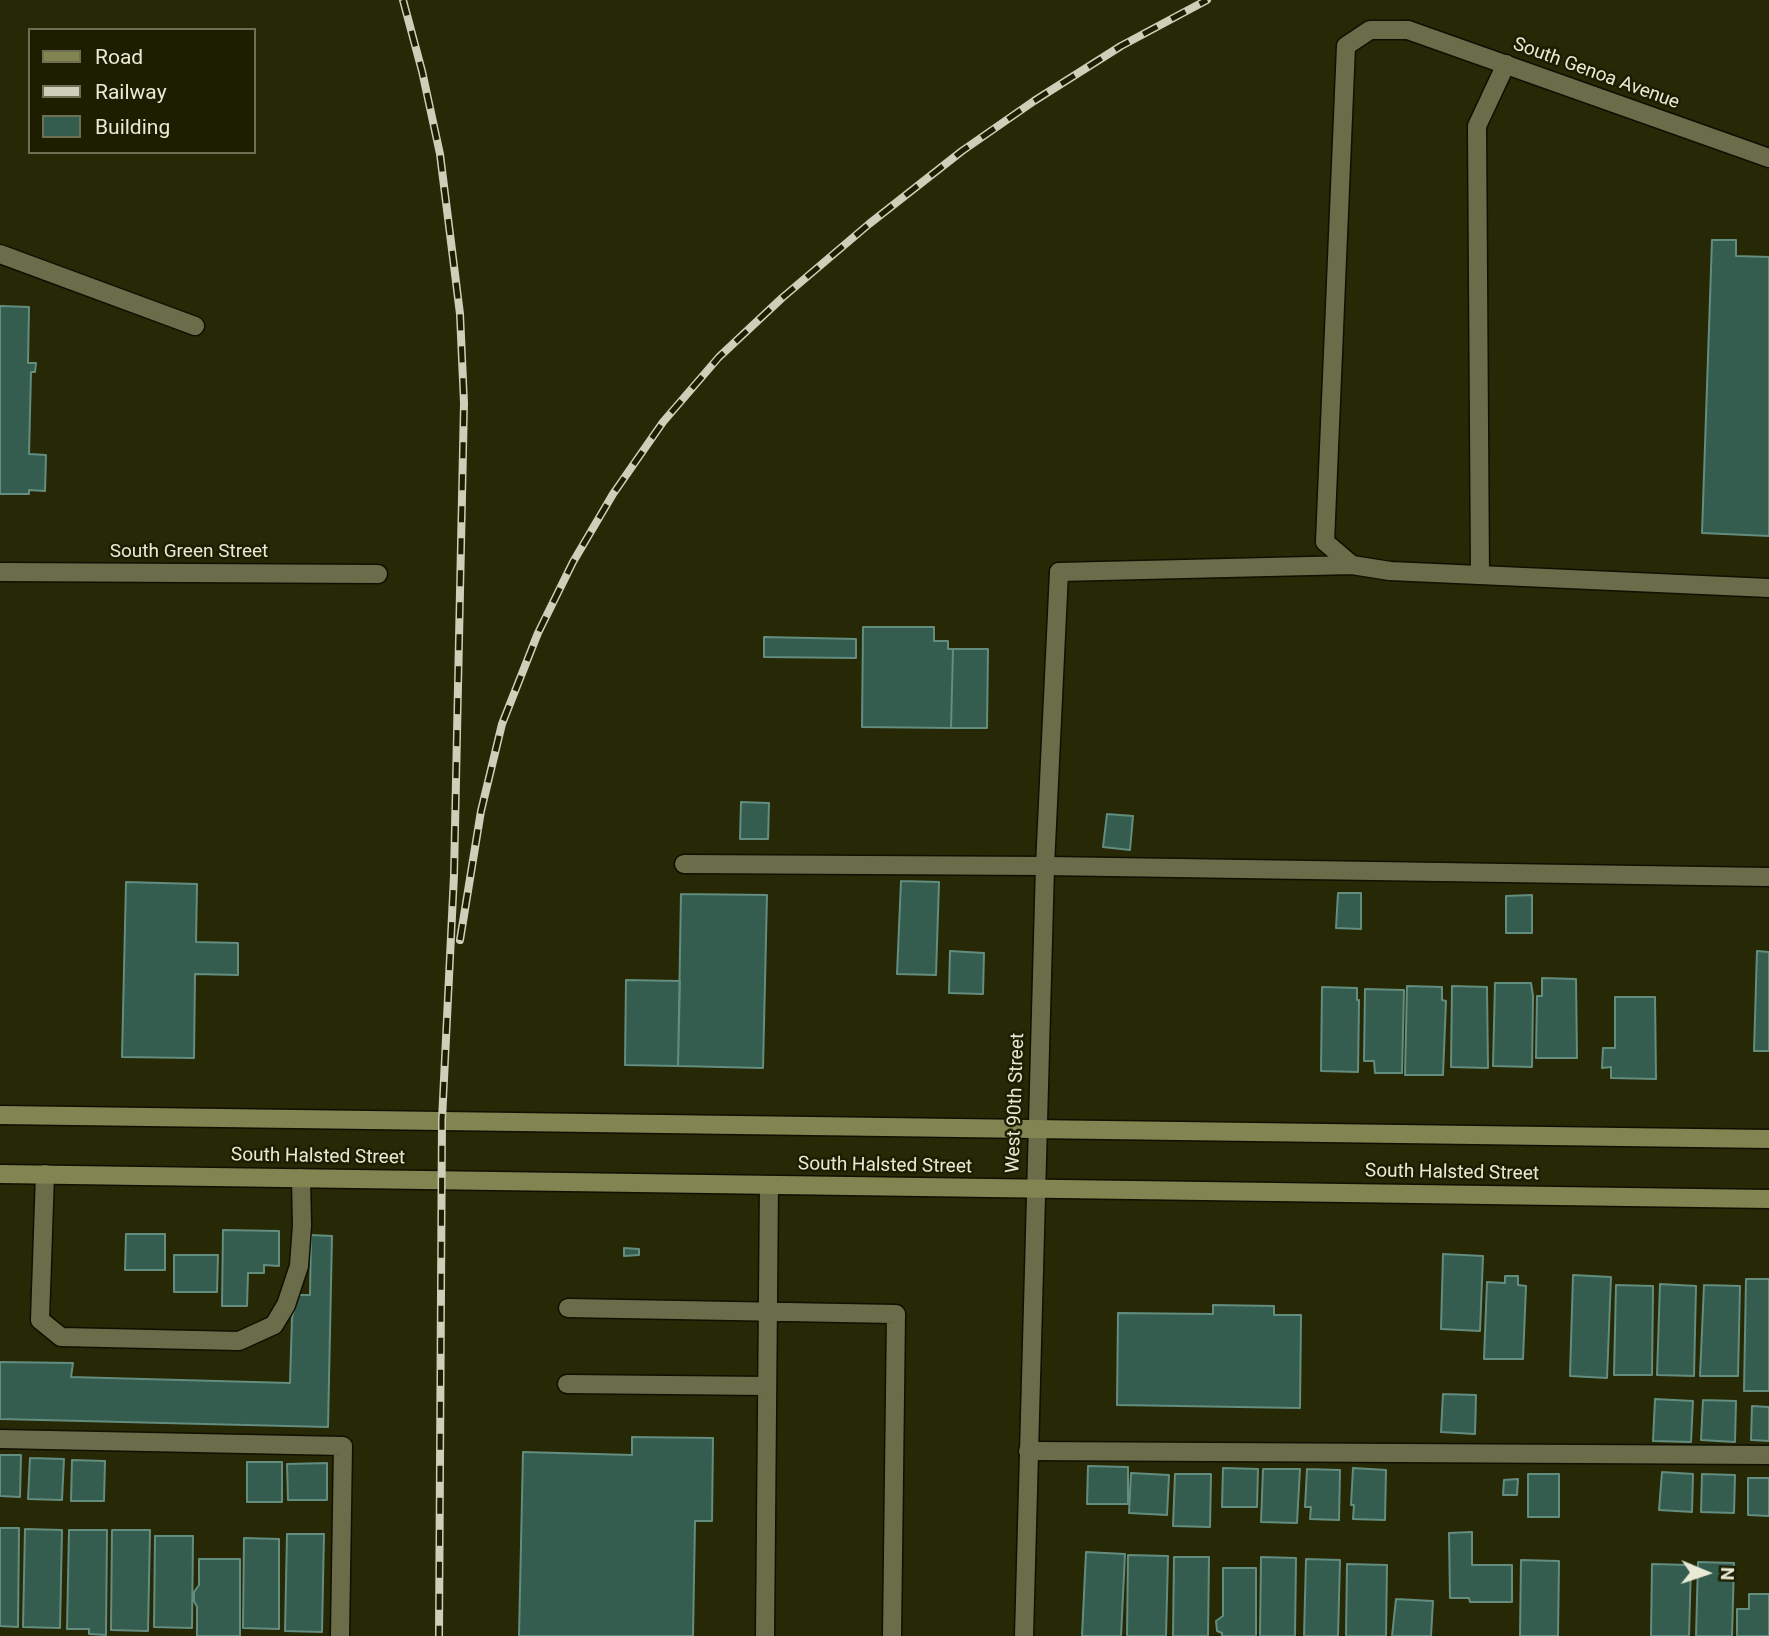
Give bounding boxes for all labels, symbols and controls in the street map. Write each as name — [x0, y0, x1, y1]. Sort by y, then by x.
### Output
legend — [28, 28, 256, 154]
street label: South Genoa Avenue — [1510, 33, 1682, 115]
text: Road — [95, 45, 143, 69]
text: Railway — [95, 80, 167, 104]
text: Building — [95, 115, 170, 139]
street label: South Green Street — [110, 541, 268, 563]
street label: West 90th Street — [1002, 1033, 1030, 1173]
street label: South Halsted Street — [231, 1144, 405, 1170]
street label: South Halsted Street — [798, 1153, 972, 1179]
street label: South Halsted Street — [1365, 1160, 1539, 1186]
north arrow — [1671, 1538, 1741, 1608]
text: N — [1716, 1567, 1739, 1581]

